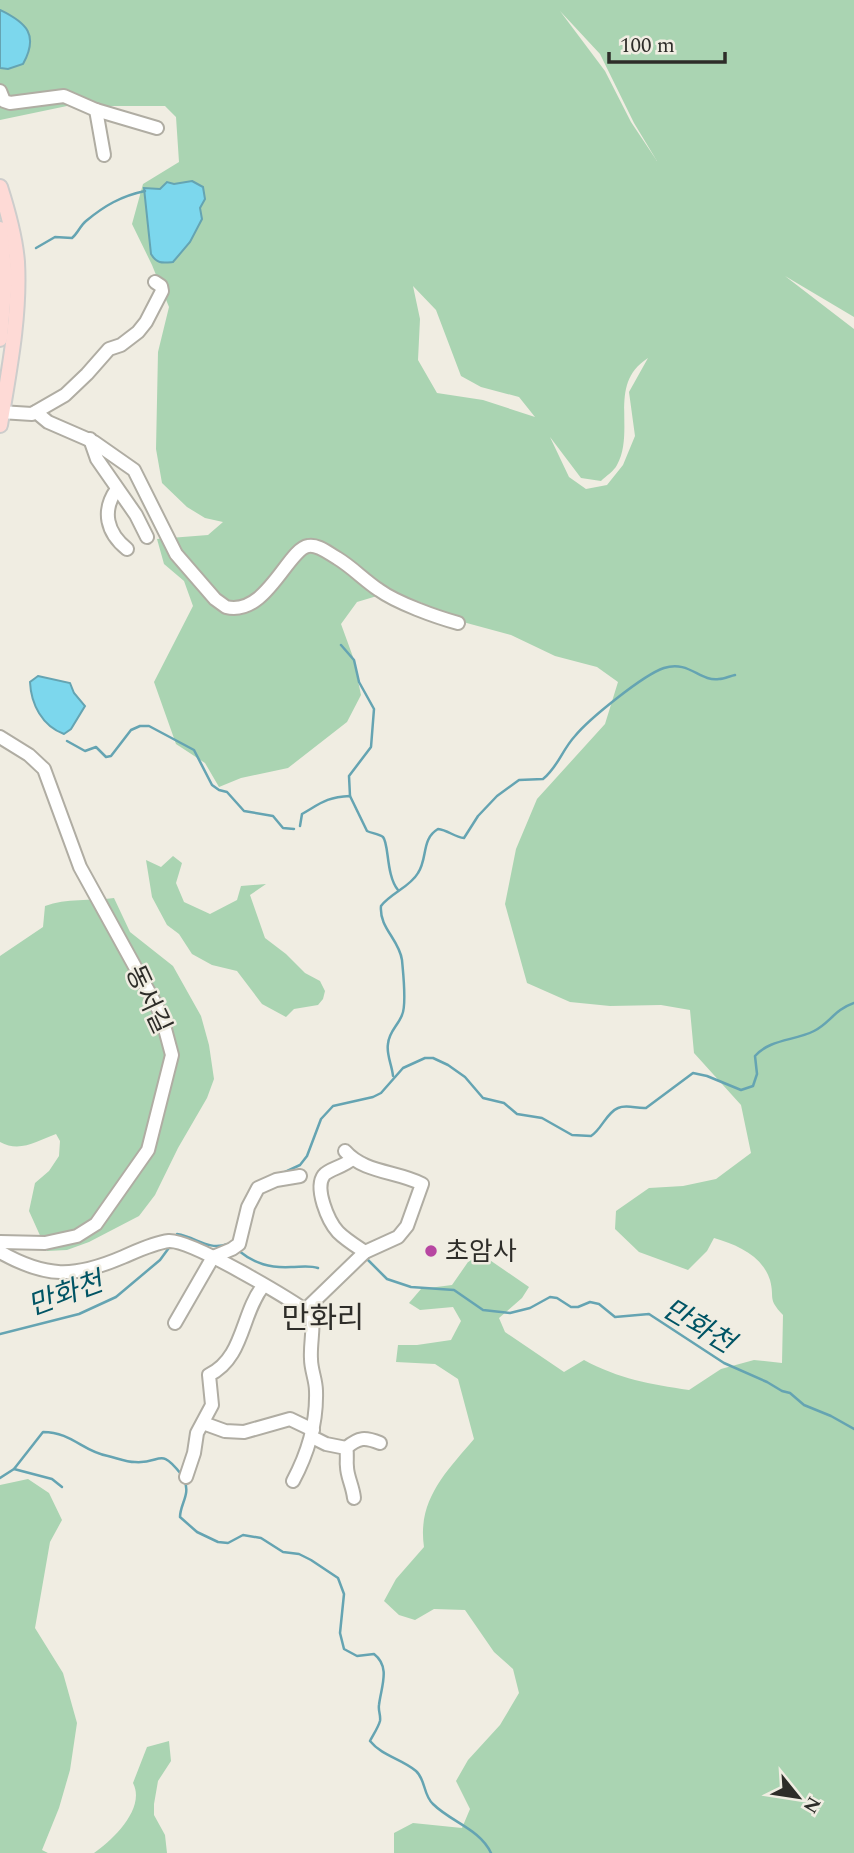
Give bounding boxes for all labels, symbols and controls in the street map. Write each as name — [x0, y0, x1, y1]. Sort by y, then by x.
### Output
scale bar — [609, 21, 724, 65]
text: 100 m — [620, 30, 675, 62]
street label: 동서길 — [115, 958, 181, 1040]
place label: 초암사 — [445, 1232, 517, 1272]
marker: 초암사 — [423, 1243, 439, 1259]
water label: 만화천 — [22, 1260, 112, 1328]
water label: 만화천 — [654, 1288, 745, 1366]
district label: 만화리 — [282, 1296, 364, 1342]
north arrow — [763, 1762, 833, 1832]
text: N — [795, 1791, 828, 1819]

